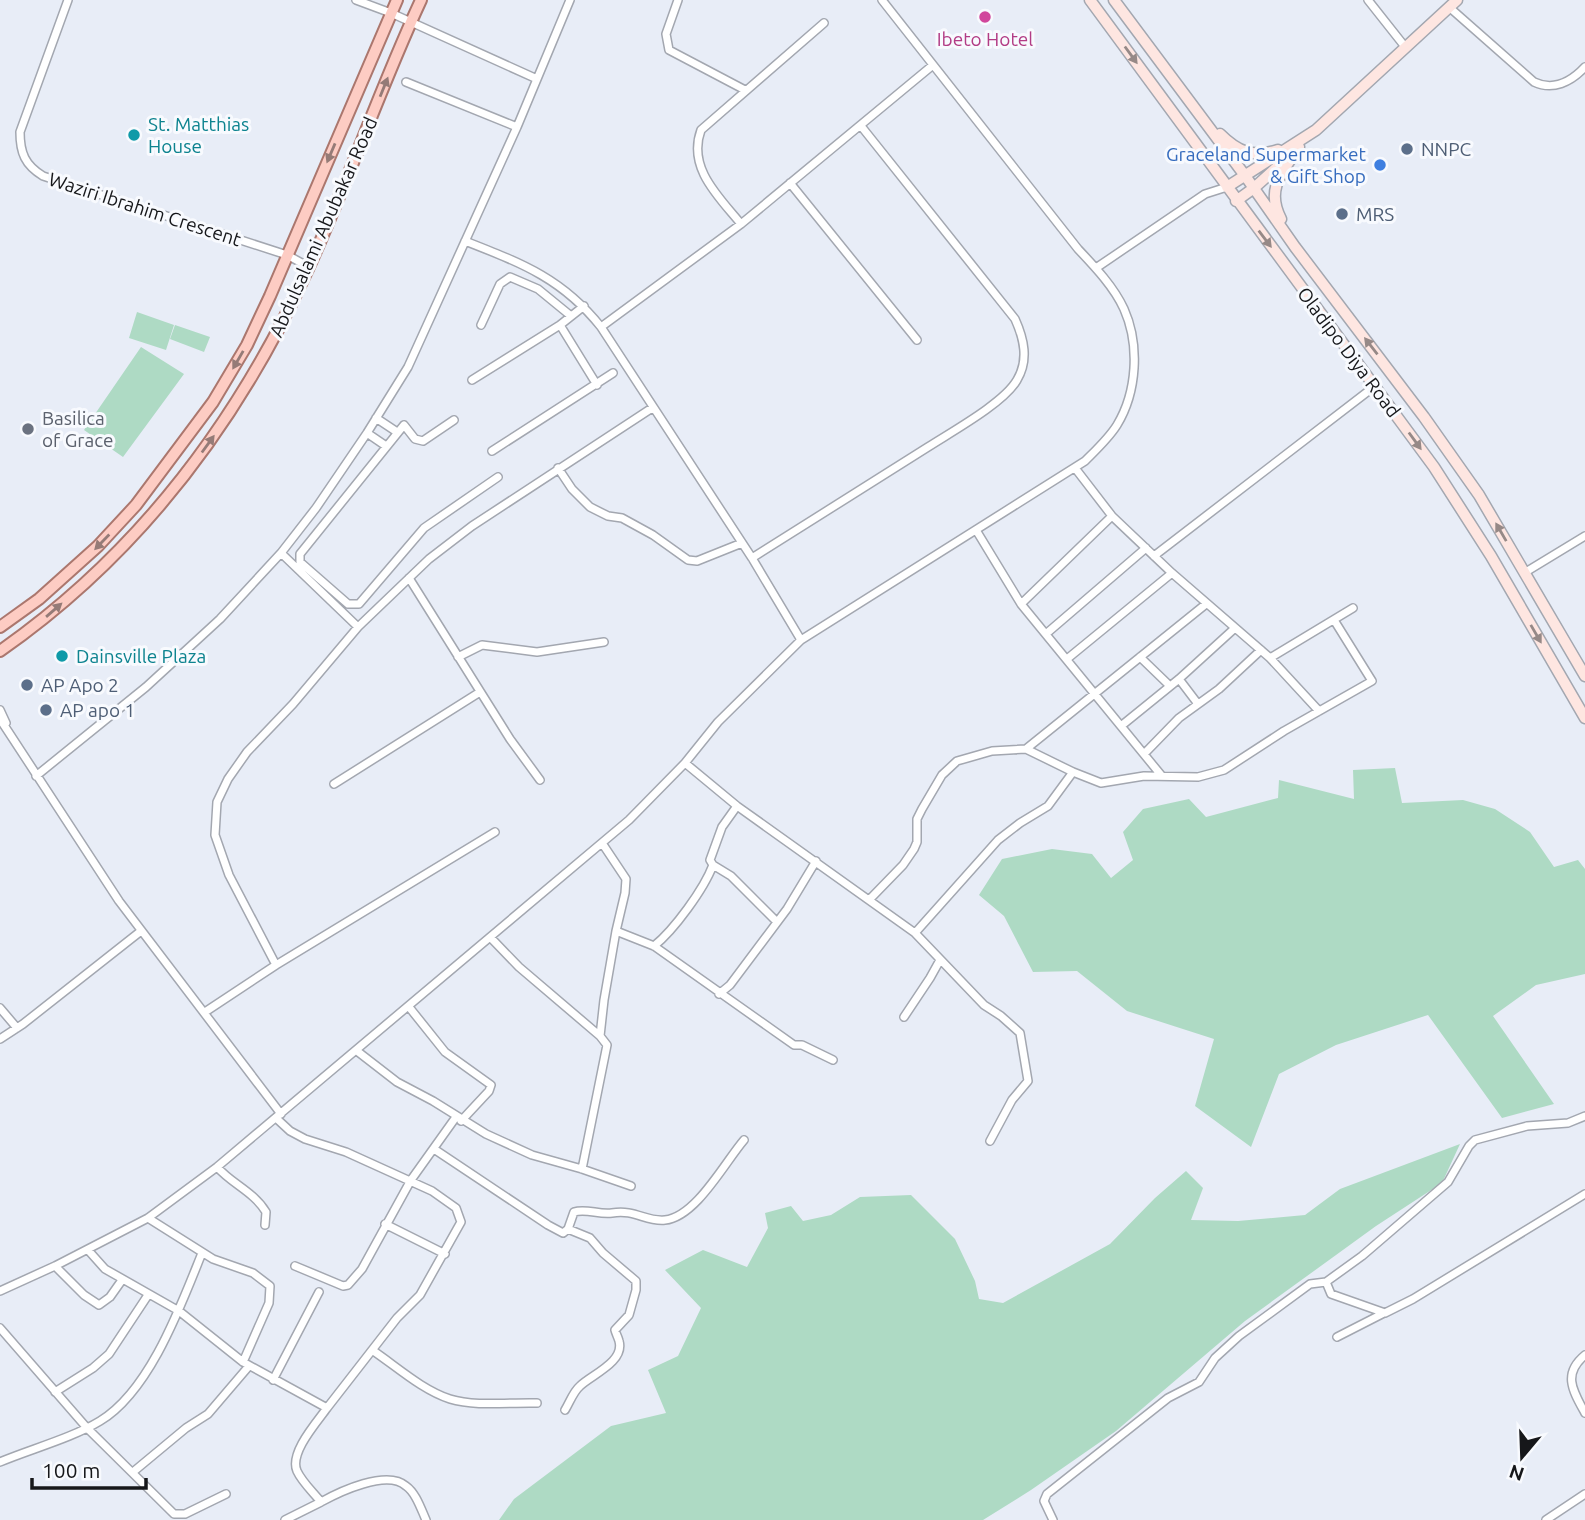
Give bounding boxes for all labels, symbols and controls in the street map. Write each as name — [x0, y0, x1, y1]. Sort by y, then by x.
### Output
marker: Ibeto Hotel — [977, 9, 993, 25]
place label: Ibeto Hotel — [937, 28, 1033, 50]
one-way arrow — [1123, 46, 1137, 64]
one-way arrow — [378, 77, 390, 97]
place label: St. Matthias House — [148, 113, 249, 157]
street label: Abdulsalami Abubakar Road — [264, 114, 382, 340]
marker: St. Matthias House — [126, 127, 142, 143]
place label: NNPC — [1421, 138, 1471, 160]
marker: NNPC — [1399, 141, 1415, 157]
one-way arrow — [325, 142, 336, 163]
place label: Graceland Supermarket & Gift Shop — [1166, 143, 1367, 187]
marker: Graceland Supermarket & Gift Shop — [1372, 157, 1388, 173]
street label: Waziri Ibrahim Crescent — [46, 168, 244, 251]
place label: MRS — [1356, 203, 1394, 225]
marker: MRS — [1334, 206, 1350, 222]
one-way arrow — [1257, 230, 1271, 248]
street label: Oladipo Diya Road — [1293, 283, 1405, 421]
one-way arrow — [1364, 337, 1378, 355]
one-way arrow — [232, 351, 244, 370]
place label: Basilica of Grace — [42, 407, 114, 451]
marker: Basilica of Grace — [20, 421, 36, 437]
one-way arrow — [1408, 432, 1422, 450]
one-way arrow — [201, 435, 215, 453]
one-way arrow — [1495, 523, 1507, 542]
one-way arrow — [94, 533, 111, 549]
one-way arrow — [46, 603, 63, 618]
one-way arrow — [1530, 624, 1542, 643]
place label: Dainsville Plaza — [76, 645, 206, 667]
marker: Dainsville Plaza — [54, 648, 70, 664]
place label: AP Apo 2 — [41, 674, 119, 696]
marker: AP Apo 2 — [19, 677, 35, 693]
place label: AP apo 1 — [60, 699, 135, 721]
marker: AP apo 1 — [38, 702, 54, 718]
north arrow — [1487, 1422, 1557, 1492]
scale bar — [32, 1446, 145, 1490]
text: 100 m — [42, 1458, 100, 1482]
text: N — [1506, 1460, 1527, 1486]

